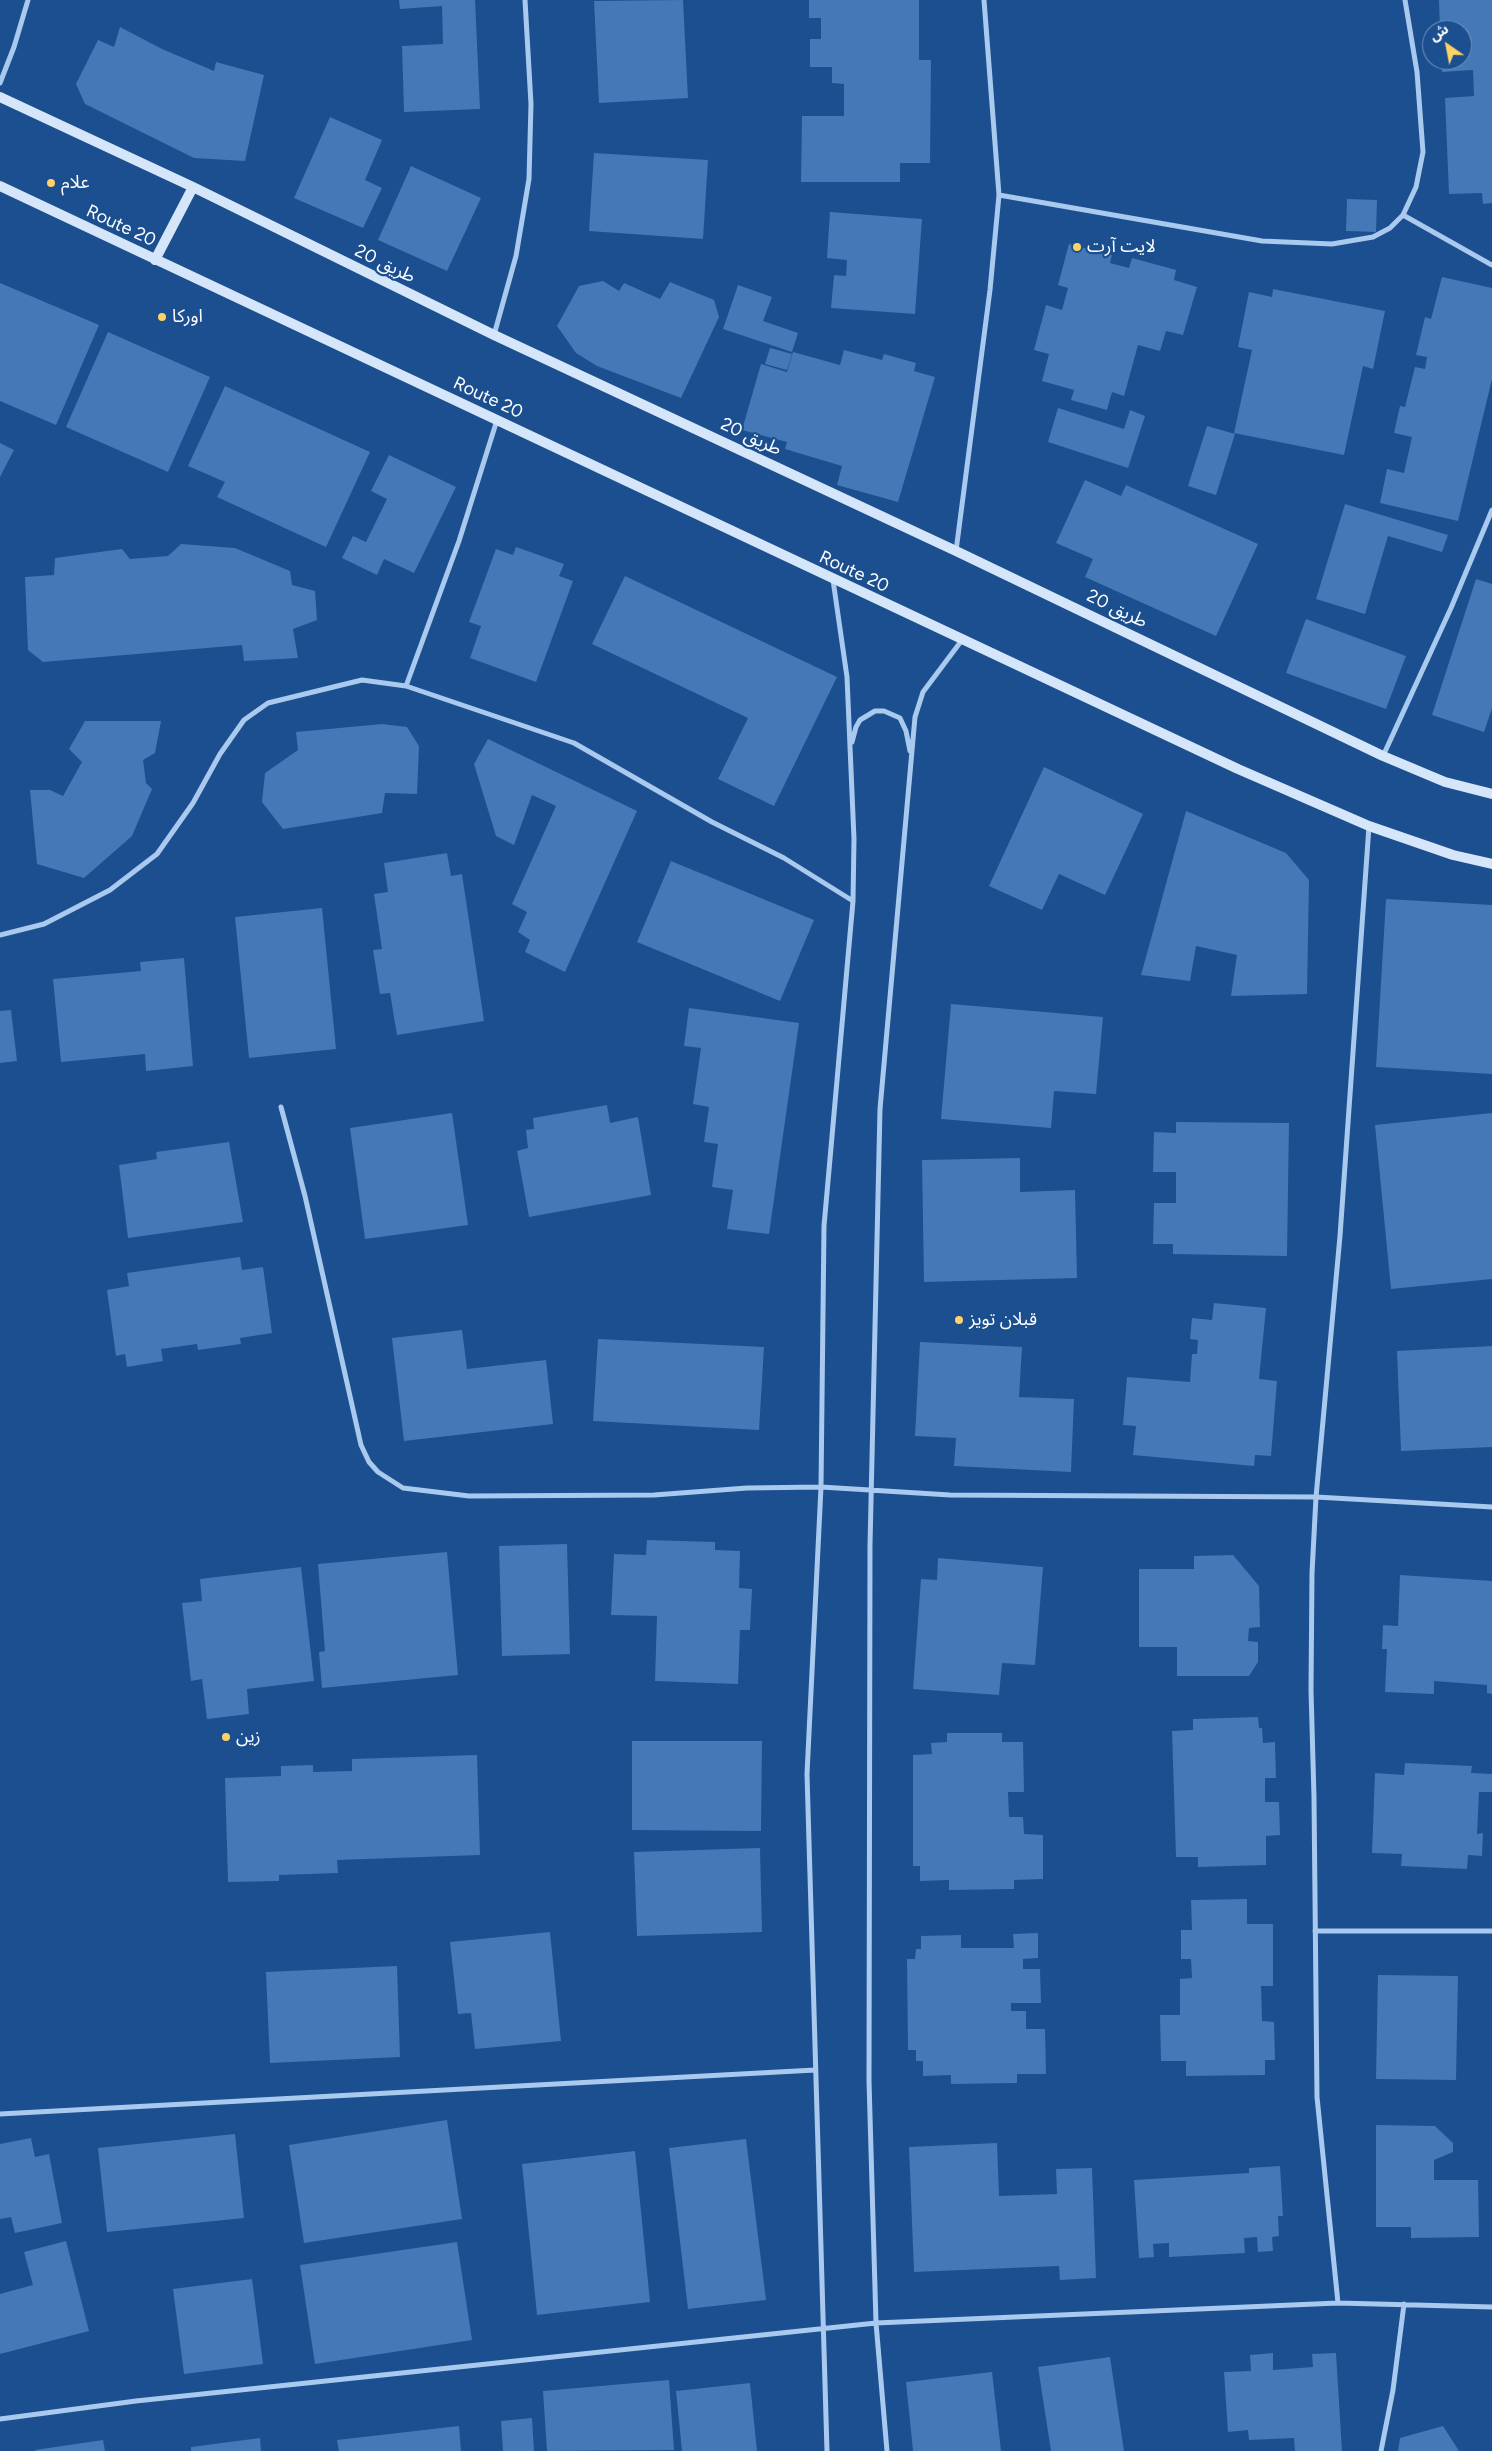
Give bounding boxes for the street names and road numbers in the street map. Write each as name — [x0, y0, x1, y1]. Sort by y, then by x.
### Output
street label: Route 20 — [83, 200, 159, 252]
street label: طريق 20 — [351, 240, 419, 288]
street label: Route 20 — [450, 372, 526, 424]
street label: طريق 20 — [717, 414, 785, 460]
street label: Route 20 — [816, 546, 892, 598]
street label: طريق 20 — [1083, 585, 1151, 633]

